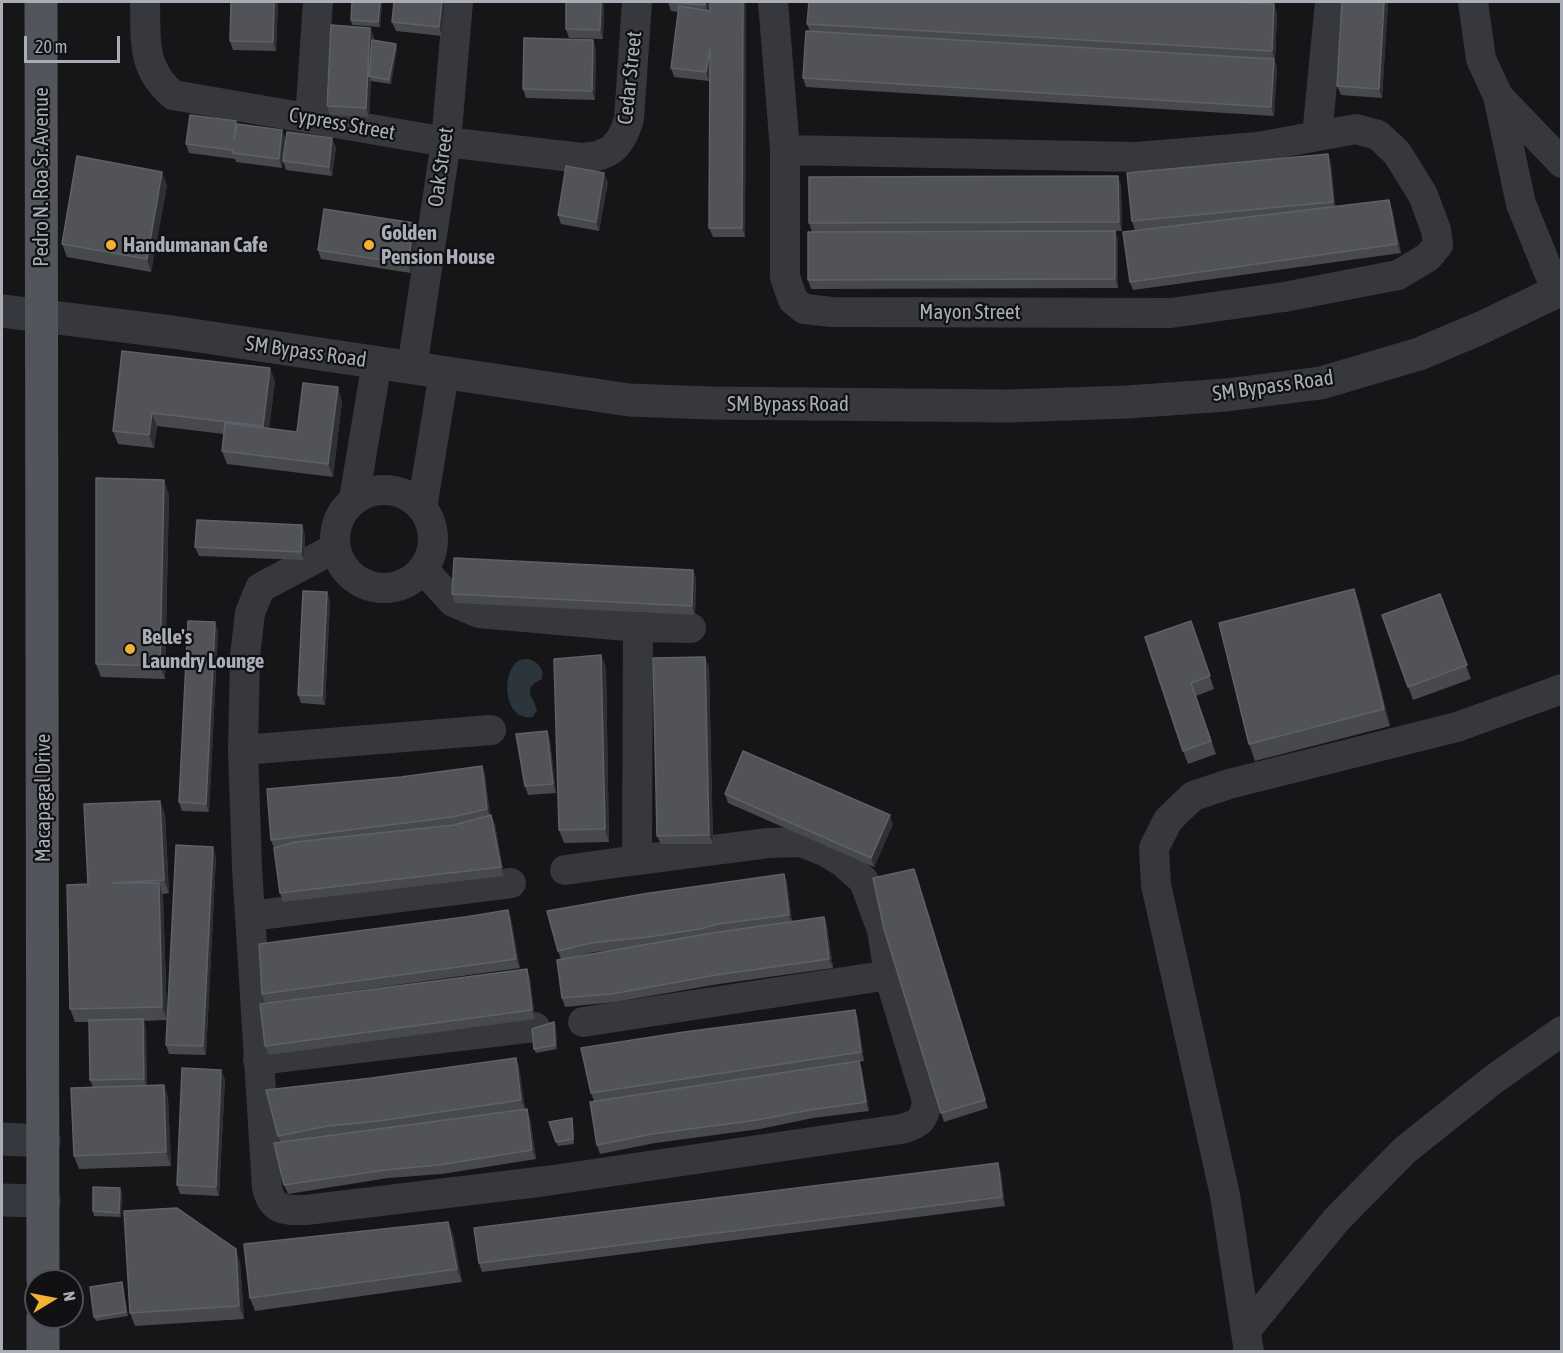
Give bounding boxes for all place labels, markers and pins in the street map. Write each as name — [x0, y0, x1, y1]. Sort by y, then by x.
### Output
place label: Golden Pension House — [381, 220, 495, 270]
place label: Handumanan Cafe — [123, 232, 268, 258]
marker: Handumanan Cafe — [104, 238, 118, 252]
marker: Golden Pension House — [362, 238, 376, 252]
place label: Belle's Laundry Lounge — [142, 624, 264, 674]
marker: Belle's Laundry Lounge — [123, 642, 137, 656]

